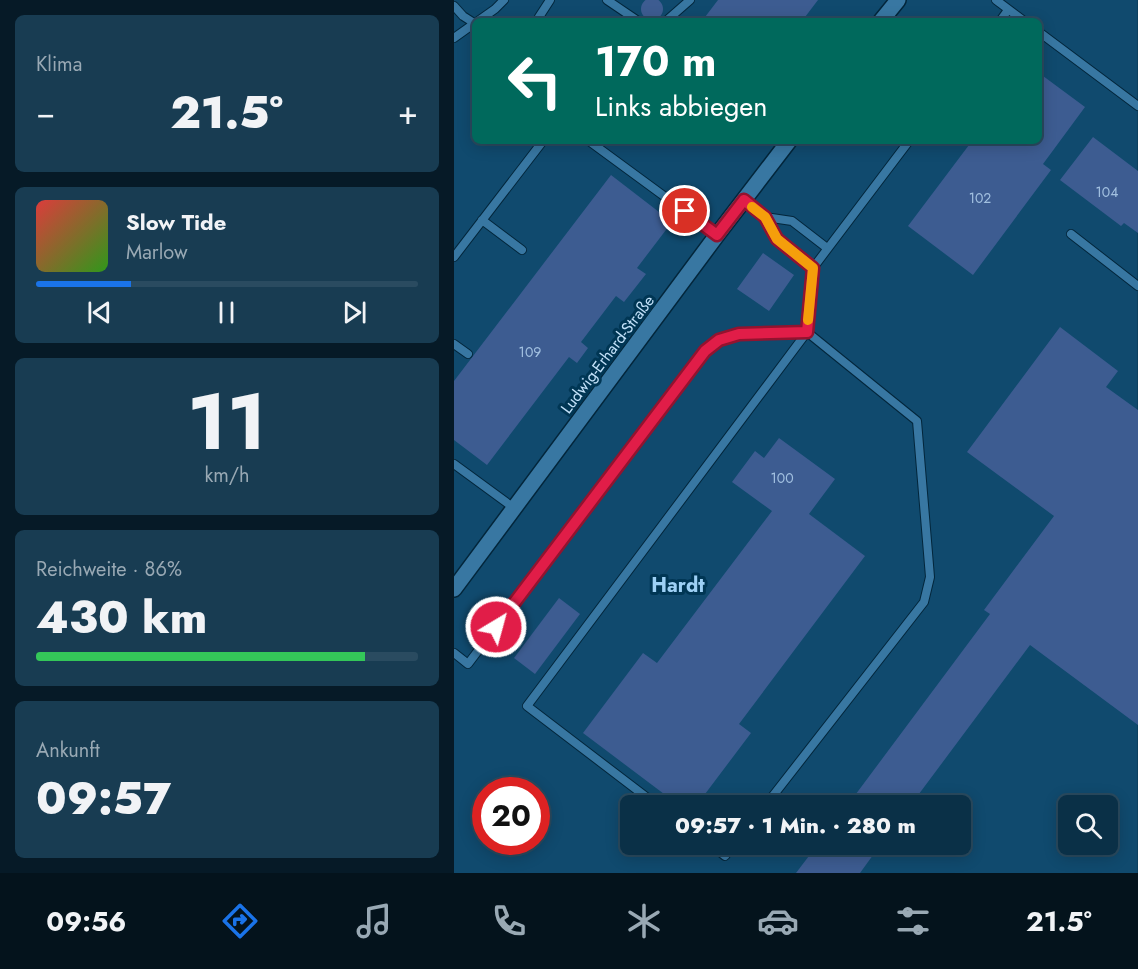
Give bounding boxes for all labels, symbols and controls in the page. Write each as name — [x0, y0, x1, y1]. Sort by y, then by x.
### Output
text: 170 m — [595, 31, 717, 92]
icon: left — [496, 42, 574, 120]
text: Klima — [36, 50, 82, 79]
text: 21.5° — [170, 80, 283, 145]
text: Links abbiegen — [595, 87, 767, 126]
text: − — [36, 89, 55, 136]
text: + — [398, 89, 418, 136]
house number: 104 — [1096, 182, 1118, 202]
pin — [659, 185, 710, 236]
house number: 102 — [969, 188, 991, 208]
icon: arrive — [668, 194, 701, 227]
text: Slow Tide — [126, 206, 226, 238]
text: Marlow — [126, 238, 188, 267]
street label: Ludwig-Erhard-Straße — [555, 290, 660, 418]
icon: previous — [83, 296, 116, 329]
icon: pause — [210, 296, 243, 329]
icon: next — [338, 296, 371, 329]
house number: 109 — [519, 342, 541, 362]
text: 11 — [187, 366, 267, 478]
text: km/h — [204, 461, 250, 490]
house number: 100 — [770, 468, 794, 488]
text: Reichweite · 86% — [36, 555, 182, 584]
district label: Hardt — [651, 571, 705, 600]
text: 430 km — [36, 585, 207, 650]
position arrow — [464, 595, 528, 659]
text: Ankunft — [36, 736, 100, 765]
text: 09:57 — [36, 766, 171, 831]
speed limit sign: 20 — [472, 777, 550, 855]
map controls — [1058, 795, 1118, 855]
button: search — [1058, 795, 1118, 855]
text: 09:57 · 1 Min. · 280 m — [675, 809, 916, 841]
icon: directions — [219, 900, 261, 942]
icon: music — [353, 900, 395, 942]
icon: phone — [488, 900, 530, 942]
icon: climate — [623, 900, 665, 942]
icon: car — [757, 900, 799, 942]
icon: filters — [892, 900, 934, 942]
text: 09:56 — [46, 902, 126, 941]
text: 21.5° — [1026, 902, 1092, 941]

